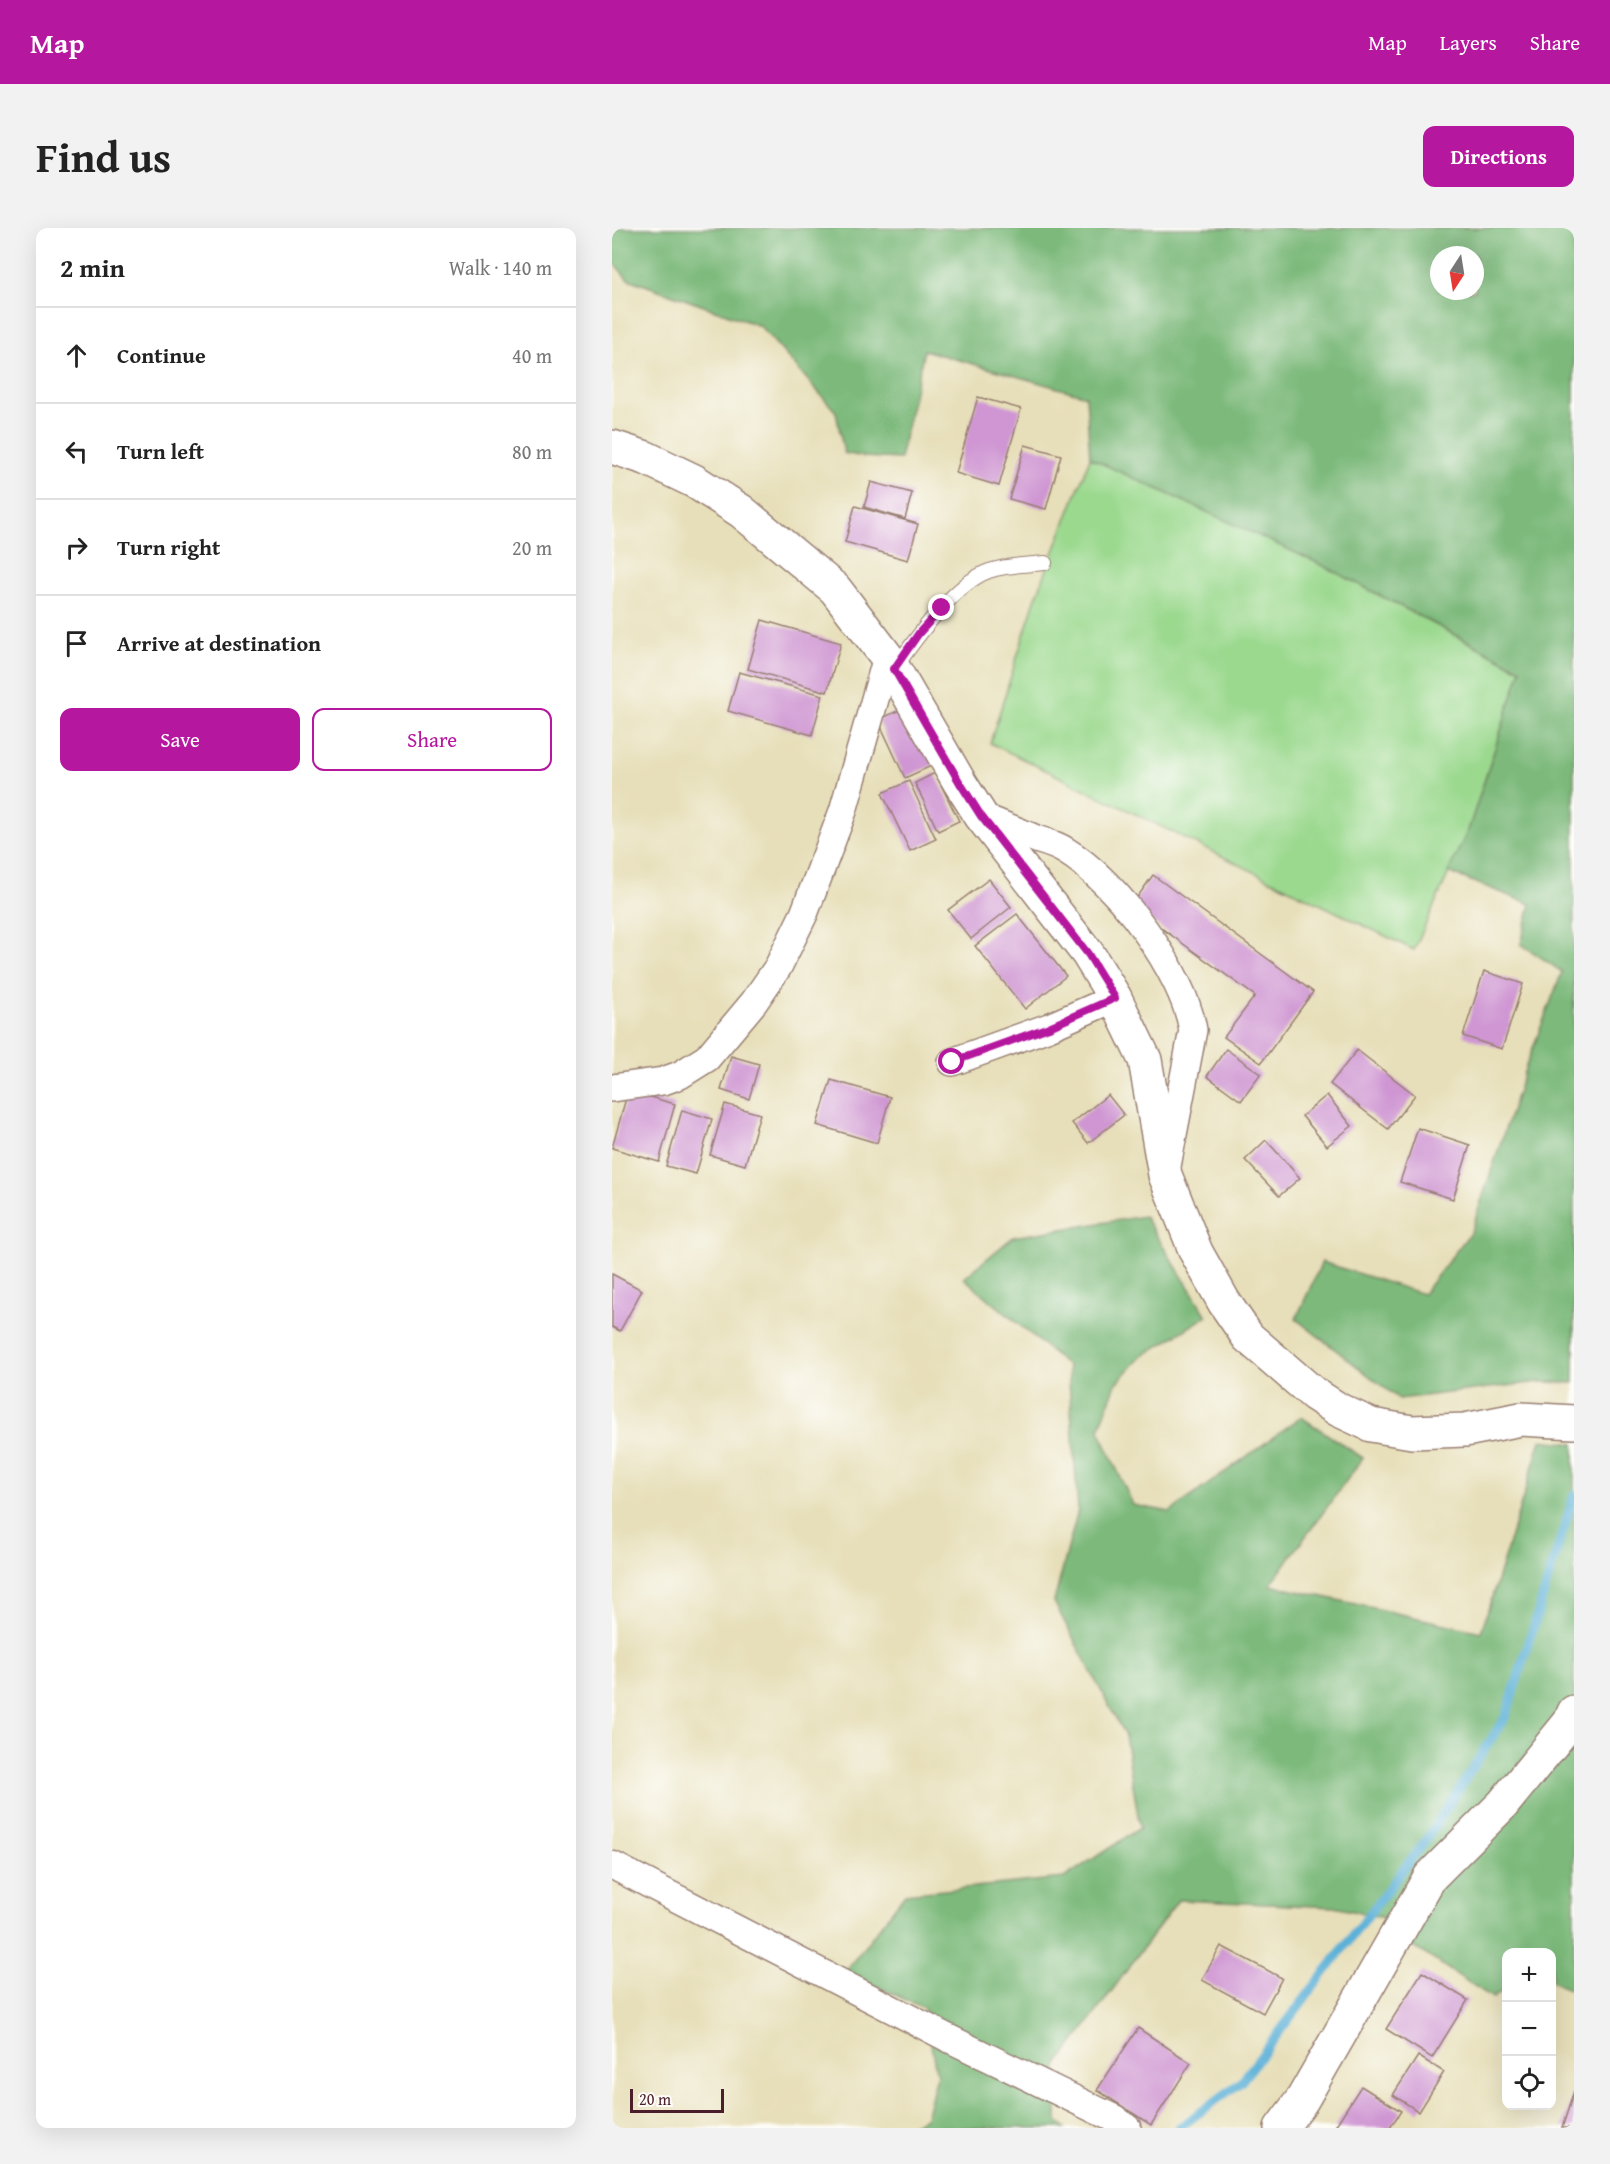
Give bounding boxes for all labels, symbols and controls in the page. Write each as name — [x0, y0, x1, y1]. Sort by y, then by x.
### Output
text: Map — [30, 22, 84, 63]
text: Map — [1368, 27, 1407, 58]
text: Layers — [1440, 27, 1497, 58]
text: Share — [1530, 27, 1580, 58]
text: Find us — [36, 126, 171, 187]
button: Directions — [1423, 126, 1574, 187]
north arrow — [1430, 246, 1484, 300]
text: 2 min — [60, 248, 125, 287]
text: Walk · 140 m — [449, 253, 552, 282]
icon: ahead — [60, 339, 93, 372]
text: Continue — [117, 339, 206, 371]
text: 40 m — [512, 341, 552, 370]
icon: left — [60, 435, 93, 468]
text: Turn left — [117, 435, 204, 467]
text: 80 m — [512, 437, 552, 466]
icon: right — [60, 531, 93, 564]
text: Turn right — [117, 531, 220, 563]
text: 20 m — [512, 533, 552, 562]
route end — [928, 594, 954, 620]
icon: arrive — [60, 627, 93, 660]
text: Arrive at destination — [117, 627, 321, 659]
button: Save — [60, 708, 300, 771]
button: Share — [312, 708, 552, 771]
route start — [938, 1048, 964, 1074]
map controls — [1502, 1948, 1556, 2110]
button: + — [1502, 1948, 1556, 2002]
button: − — [1502, 2002, 1556, 2056]
button: locate — [1502, 2056, 1556, 2110]
scale bar — [630, 2086, 724, 2114]
text: 20 m — [639, 2087, 671, 2111]

